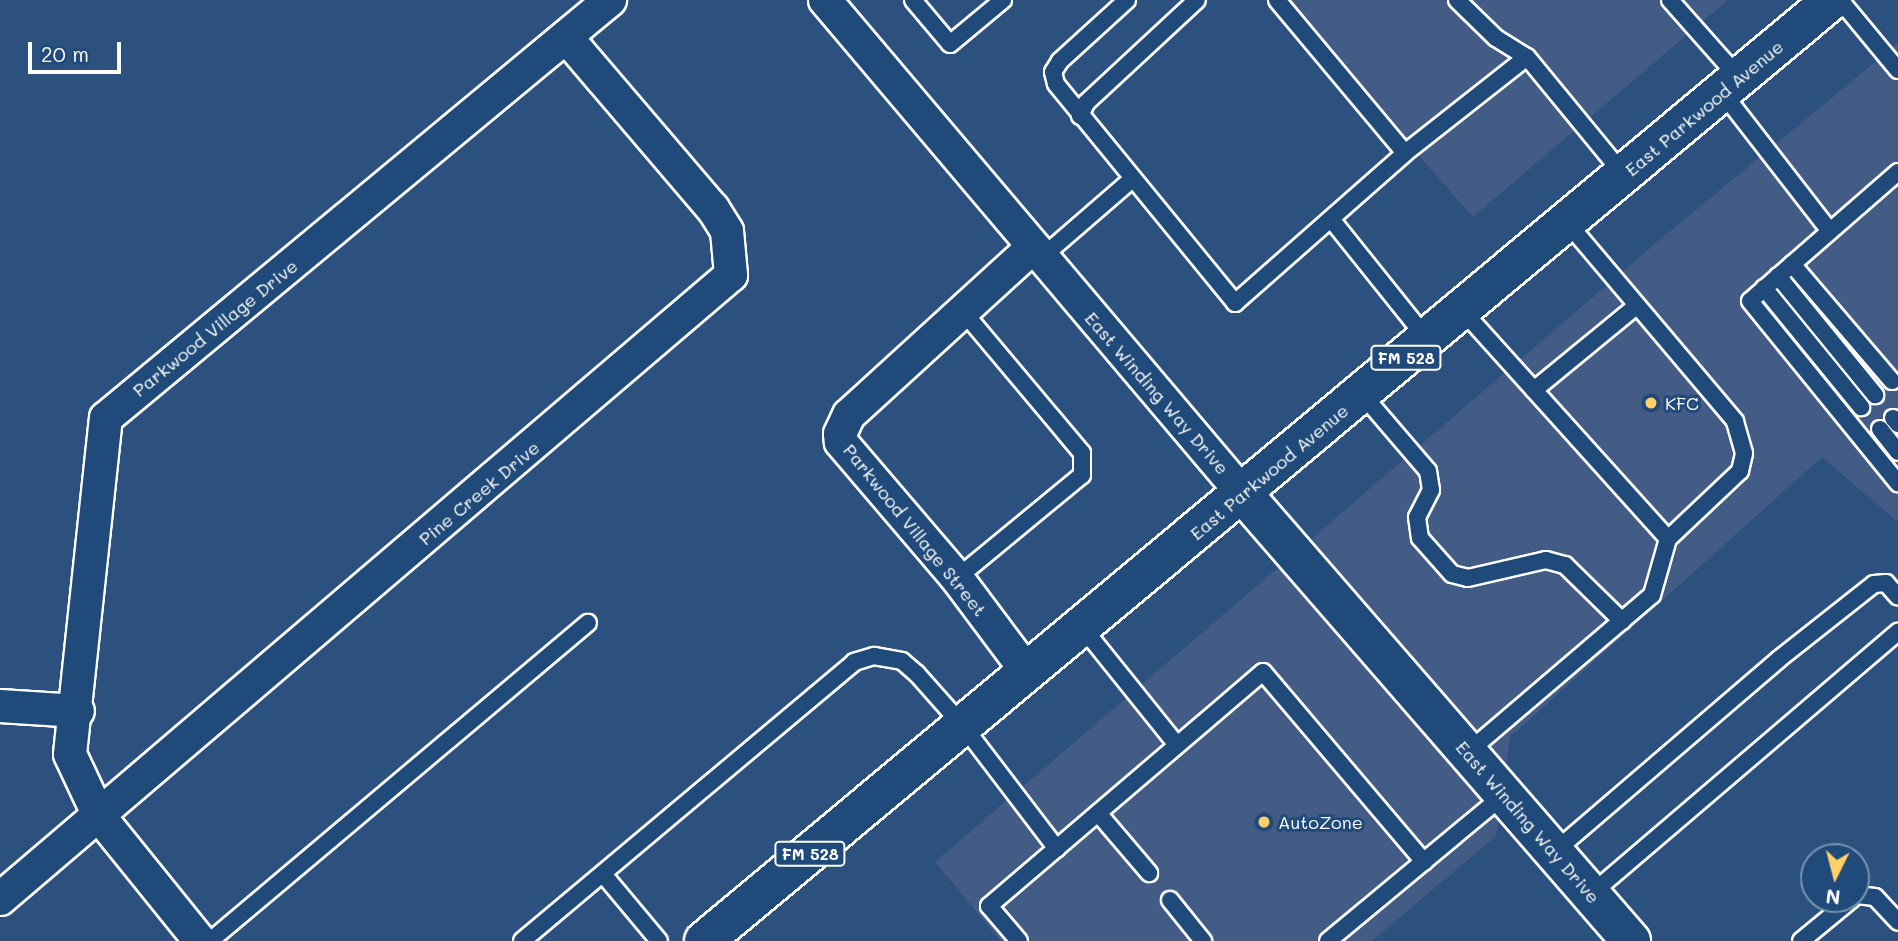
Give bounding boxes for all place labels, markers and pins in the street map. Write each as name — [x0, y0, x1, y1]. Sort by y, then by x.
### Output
place label: KFC — [1665, 392, 1699, 414]
marker: KFC — [1643, 395, 1659, 411]
place label: AutoZone — [1278, 811, 1363, 833]
marker: AutoZone — [1256, 814, 1272, 830]

